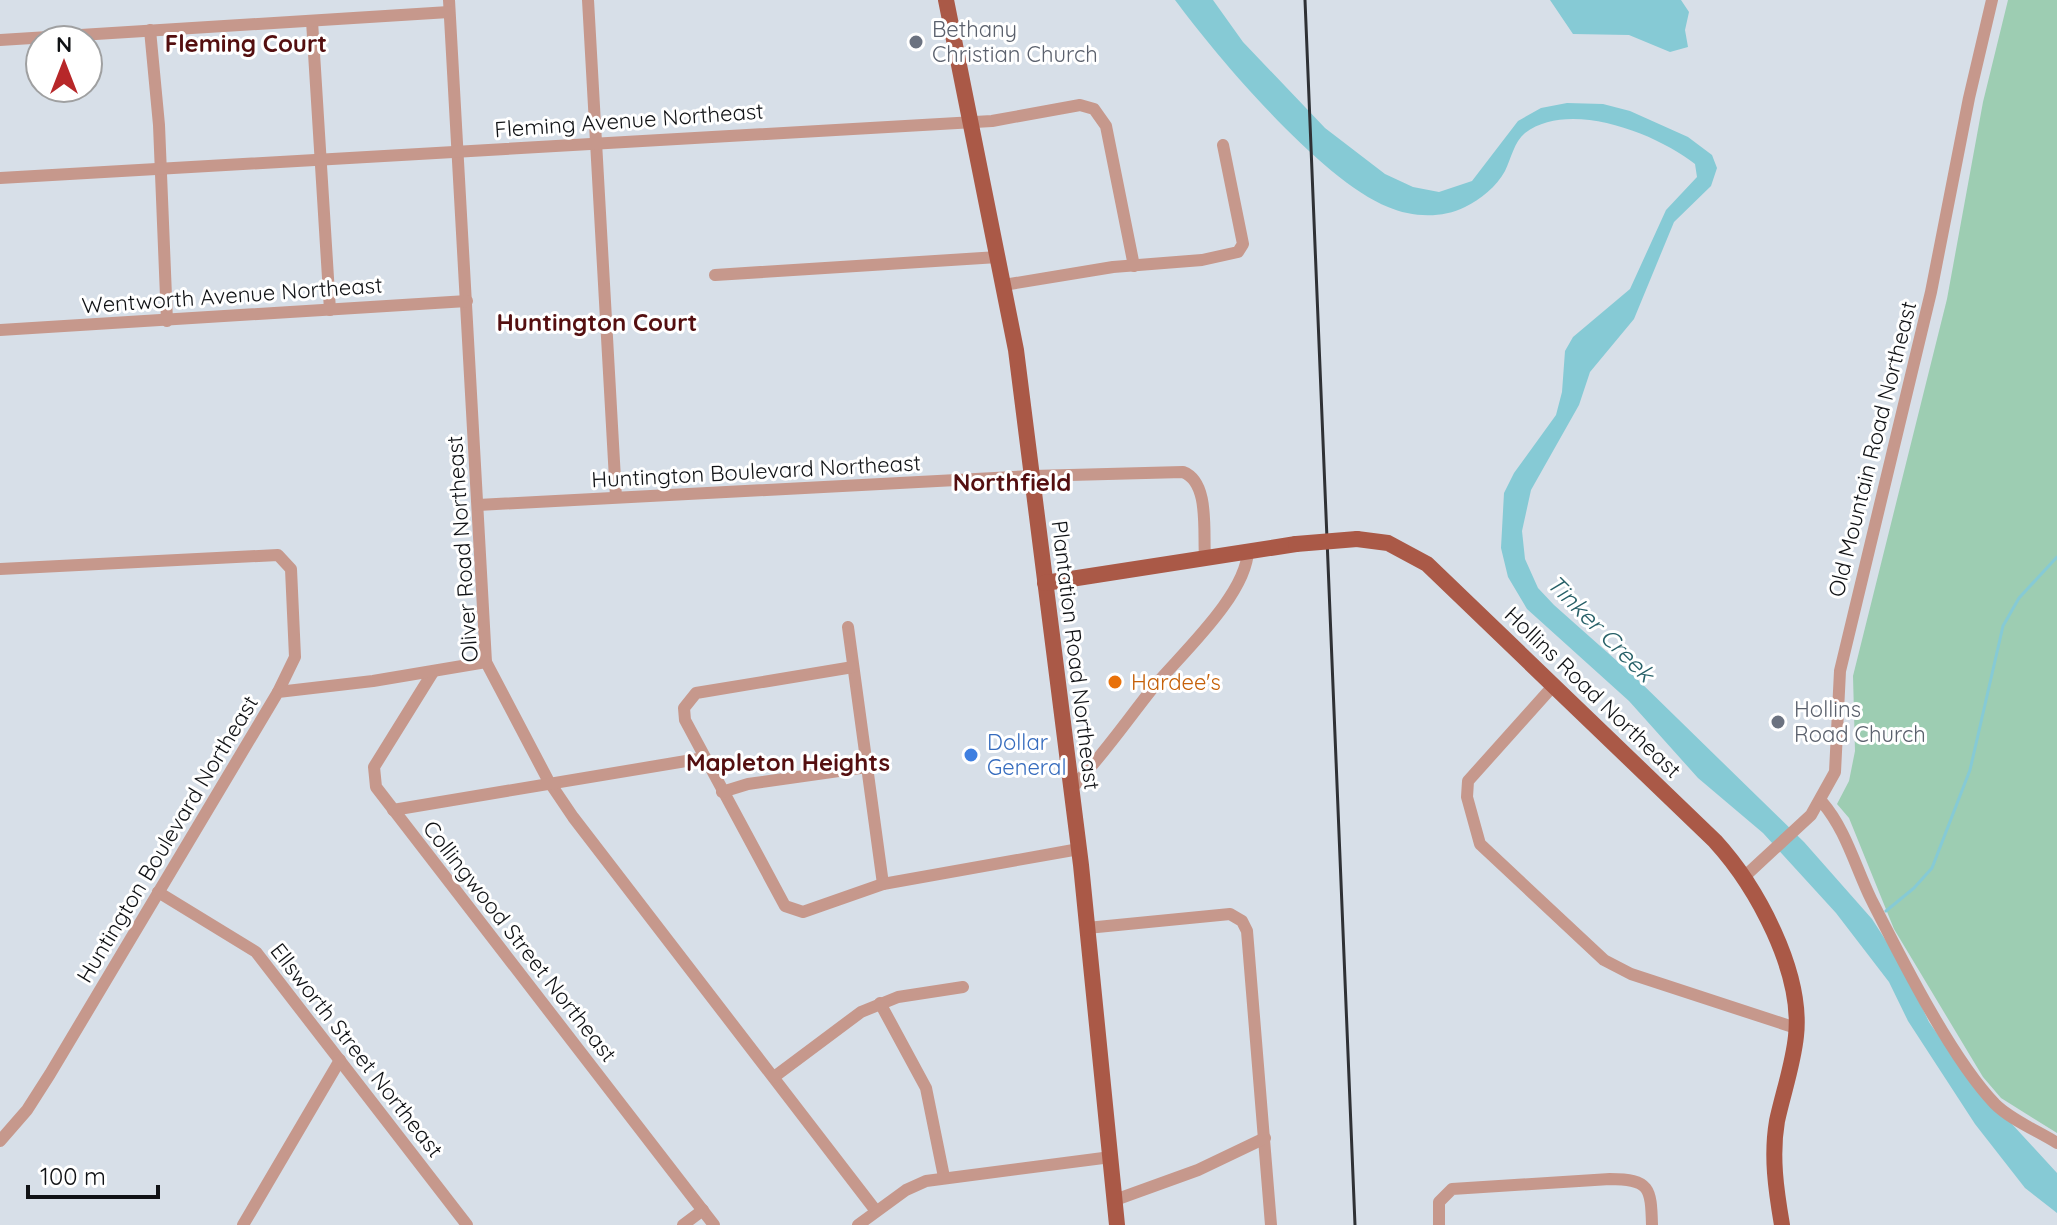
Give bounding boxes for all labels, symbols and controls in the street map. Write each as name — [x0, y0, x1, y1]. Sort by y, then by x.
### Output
place label: Bethany Christian Church — [932, 15, 1098, 68]
north arrow — [24, 24, 104, 104]
district label: Fleming Court — [165, 28, 327, 58]
text: N — [56, 30, 72, 58]
marker: Bethany Christian Church — [907, 33, 925, 51]
street label: Fleming Avenue Northeast — [494, 97, 764, 143]
street label: Wentworth Avenue Northeast — [81, 271, 383, 319]
street label: Old Mountain Road Northeast — [1822, 298, 1922, 600]
district label: Huntington Court — [497, 307, 697, 337]
street label: Oliver Road Northeast — [440, 435, 484, 663]
street label: Huntington Boulevard Northeast — [591, 448, 921, 494]
district label: Northfield — [953, 467, 1071, 497]
street label: Plantation Road Northeast — [1046, 519, 1106, 791]
water label: Tinker Creek — [1541, 568, 1662, 689]
street label: Hollins Road Northeast — [1499, 600, 1687, 784]
place label: Hardee's — [1131, 668, 1221, 696]
marker: Hardee's — [1106, 673, 1124, 691]
street label: Huntington Boulevard Northeast — [70, 690, 264, 988]
place label: Hollins Road Church — [1794, 695, 1926, 748]
marker: Hollins Road Church — [1769, 713, 1787, 731]
place label: Dollar General — [987, 728, 1066, 781]
marker: Dollar General — [962, 746, 980, 764]
district label: Mapleton Heights — [686, 747, 890, 777]
street label: Collingwood Street Northeast — [417, 815, 623, 1067]
street label: Ellsworth Street Northeast — [264, 937, 450, 1163]
scale bar — [28, 1149, 158, 1199]
text: 100 m — [40, 1161, 106, 1191]

